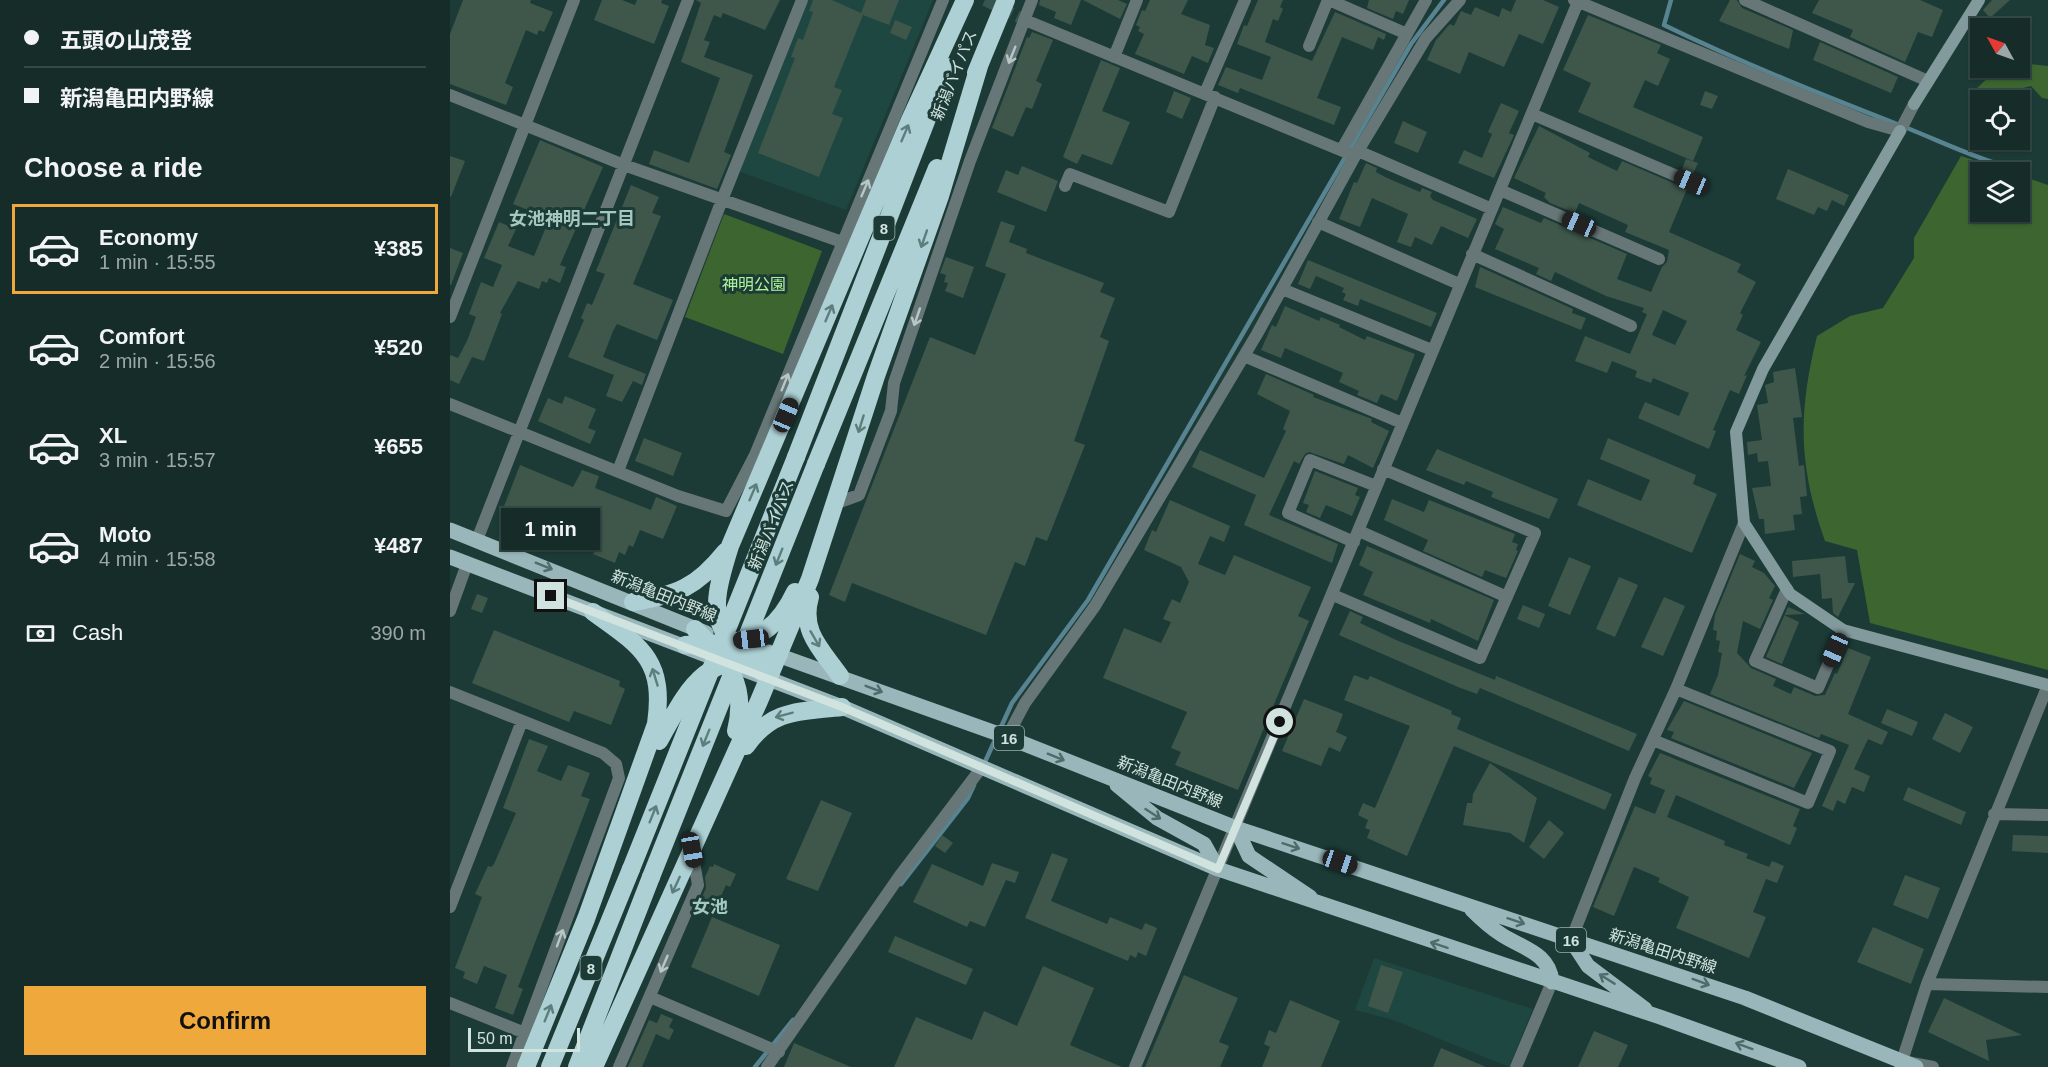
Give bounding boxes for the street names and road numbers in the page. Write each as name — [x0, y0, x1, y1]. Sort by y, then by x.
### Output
street label: 新潟バイパス — [928, 27, 980, 123]
road number: 8 — [874, 216, 894, 240]
street label: 新潟バイパス — [745, 477, 797, 573]
street label: 新潟亀田内野線 — [609, 567, 719, 625]
road number: 16 — [994, 726, 1024, 750]
street label: 新潟亀田内野線 — [1115, 753, 1225, 811]
street label: 新潟亀田内野線 — [1607, 926, 1719, 976]
road number: 16 — [1556, 928, 1586, 952]
road number: 8 — [580, 956, 602, 980]

